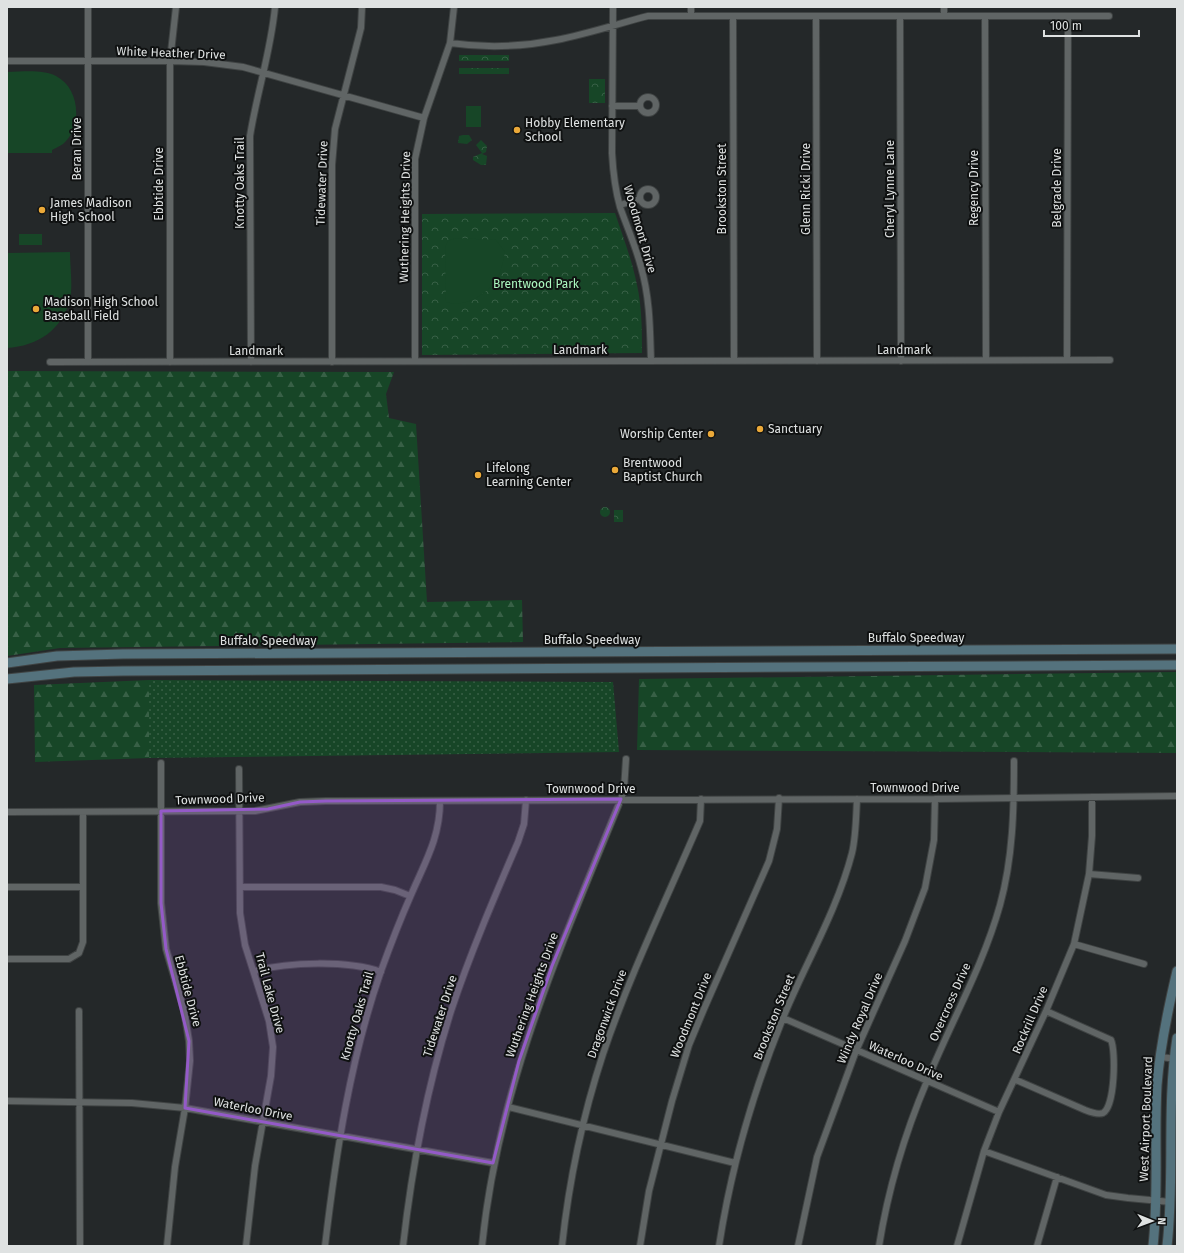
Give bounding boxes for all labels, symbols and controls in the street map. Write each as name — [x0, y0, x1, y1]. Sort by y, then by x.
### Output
scale bar — [1044, 12, 1139, 38]
text: 100 m — [1050, 19, 1082, 33]
street label: White Heather Drive — [116, 44, 226, 62]
place label: Hobby Elementary School — [525, 116, 625, 144]
street label: Beran Drive — [70, 118, 84, 180]
marker: Hobby Elementary School — [512, 125, 522, 135]
street label: Knotty Oaks Trail — [233, 137, 247, 229]
street label: Tidewater Drive — [314, 140, 330, 226]
street label: Cheryl Lynne Lane — [883, 140, 897, 238]
street label: Brookston Street — [715, 143, 729, 235]
street label: Glenn Ricki Drive — [799, 143, 813, 235]
street label: Ebbtide Drive — [152, 147, 166, 221]
street label: Belgrade Drive — [1050, 148, 1064, 228]
street label: Regency Drive — [967, 150, 981, 226]
street label: Wuthering Heights Drive — [397, 151, 413, 283]
street label: Woodmont Drive — [621, 183, 659, 275]
place label: James Madison High School — [50, 196, 132, 224]
marker: James Madison High School — [37, 205, 47, 215]
park label: Brentwood Park — [493, 277, 580, 291]
place label: Madison High School Baseball Field — [44, 295, 159, 323]
marker: Madison High School Baseball Field — [31, 304, 41, 314]
street label: Landmark — [553, 343, 608, 357]
street label: Landmark — [877, 343, 932, 357]
street label: Landmark — [229, 344, 284, 358]
place label: Sanctuary — [768, 422, 822, 436]
marker: Sanctuary — [755, 424, 765, 434]
place label: Worship Center — [620, 427, 703, 441]
marker: Worship Center — [706, 429, 716, 439]
place label: Brentwood Baptist Church — [623, 456, 702, 484]
place label: Lifelong Learning Center — [486, 461, 572, 489]
marker: Brentwood Baptist Church — [610, 465, 620, 475]
marker: Lifelong Learning Center — [473, 470, 483, 480]
street label: Buffalo Speedway — [868, 631, 964, 645]
street label: Buffalo Speedway — [544, 633, 640, 647]
street label: Buffalo Speedway — [220, 634, 316, 648]
street label: Townwood Drive — [870, 781, 960, 795]
street label: Townwood Drive — [546, 782, 636, 796]
street label: Townwood Drive — [175, 790, 265, 808]
street label: Wuthering Heights Drive — [503, 931, 561, 1059]
street label: Trail Lake Drive — [253, 951, 287, 1035]
street label: Ebbtide Drive — [172, 954, 204, 1028]
street label: Overcross Drive — [926, 961, 974, 1043]
street label: Dragonwick Drive — [584, 968, 630, 1060]
street label: Knotty Oaks Trail — [338, 969, 377, 1062]
street label: Woodmont Drive — [667, 970, 715, 1060]
street label: Windy Royal Drive — [834, 970, 886, 1066]
street label: Brookston Street — [750, 971, 798, 1062]
street label: Tidewater Drive — [420, 973, 460, 1059]
street label: Rockrill Drive — [1009, 984, 1051, 1056]
street label: Waterloo Drive — [867, 1038, 945, 1084]
street label: West Airport Boulevard — [1137, 1056, 1155, 1182]
street label: Waterloo Drive — [212, 1094, 294, 1124]
north arrow — [1132, 1201, 1172, 1241]
text: N — [1155, 1217, 1168, 1225]

